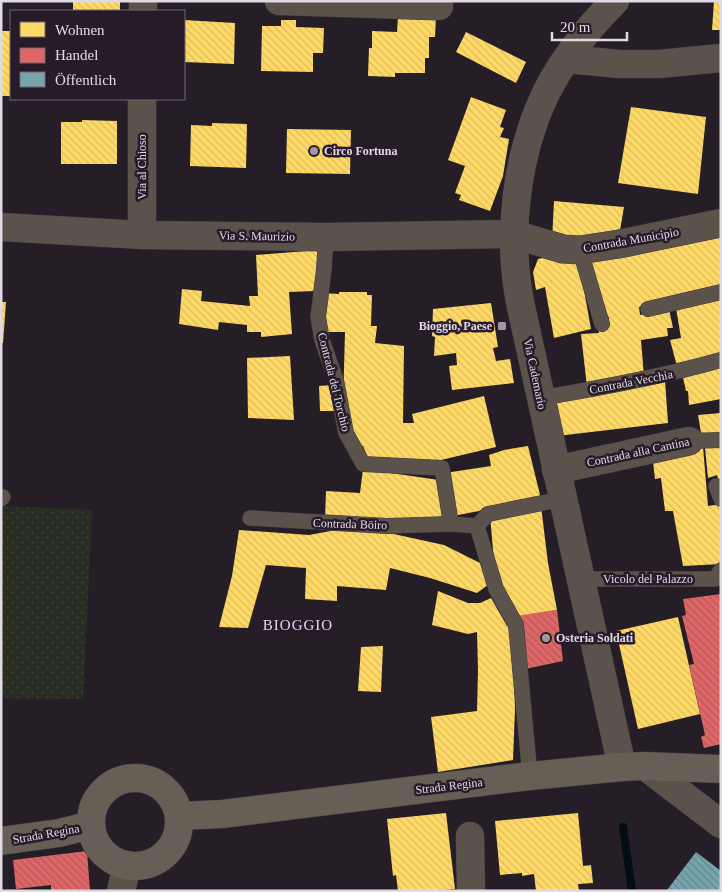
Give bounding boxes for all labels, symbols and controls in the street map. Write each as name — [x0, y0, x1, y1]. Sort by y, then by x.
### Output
legend — [10, 10, 185, 100]
scale bar — [552, 10, 627, 42]
text: 20 m — [560, 19, 591, 35]
text: Wohnen — [55, 22, 105, 38]
text: Handel — [55, 47, 98, 63]
text: Öffentlich — [55, 72, 117, 88]
street label: Via al Chioso — [135, 134, 149, 200]
place label: Circo Fortuna — [324, 144, 397, 158]
marker: Circo Fortuna — [308, 145, 320, 157]
street label: Contrada Municipio — [582, 225, 680, 255]
street label: Via S. Maurizio — [219, 228, 295, 244]
place label: Bioggio, Paese — [419, 319, 493, 333]
marker: Bioggio, Paese — [496, 320, 508, 332]
street label: Contrada del Torchio — [315, 331, 353, 433]
street label: Via Cademario — [521, 337, 549, 411]
street label: Contrada Vecchia — [588, 367, 675, 397]
street label: Contrada alla Cantina — [585, 434, 691, 470]
street label: Contrada Böiro — [313, 516, 387, 532]
street label: Vicolo del Palazzo — [603, 572, 693, 586]
district label: BIOGGIO — [263, 617, 333, 633]
place label: Osteria Soldati — [556, 631, 634, 645]
marker: Osteria Soldati — [540, 632, 552, 644]
street label: Strada Regina — [415, 775, 484, 797]
street label: Strada Regina — [11, 821, 81, 847]

